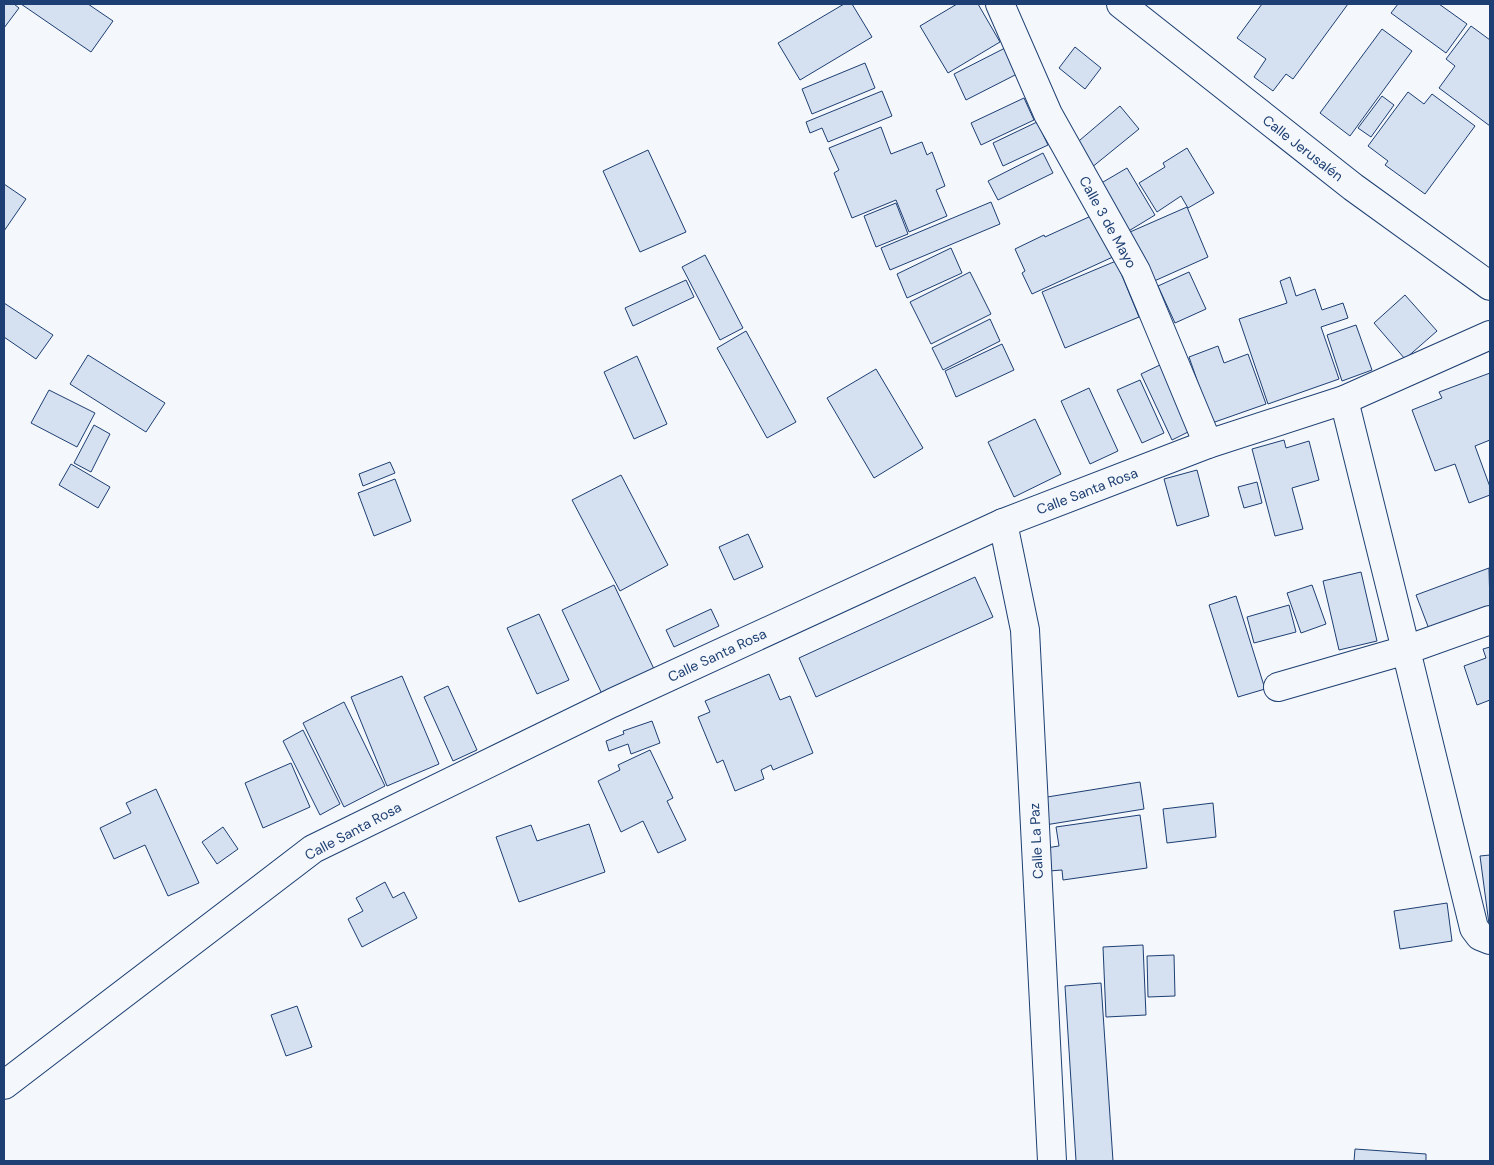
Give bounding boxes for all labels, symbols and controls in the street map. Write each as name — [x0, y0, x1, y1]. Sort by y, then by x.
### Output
street label: Calle Jerusalén — [1259, 111, 1347, 185]
street label: Calle 3 de Mayo — [1075, 173, 1141, 271]
street label: Calle Santa Rosa — [1034, 463, 1140, 519]
street label: Calle Santa Rosa — [665, 624, 769, 686]
street label: Calle Santa Rosa — [302, 798, 404, 864]
street label: Calle La Paz — [1025, 803, 1047, 879]

